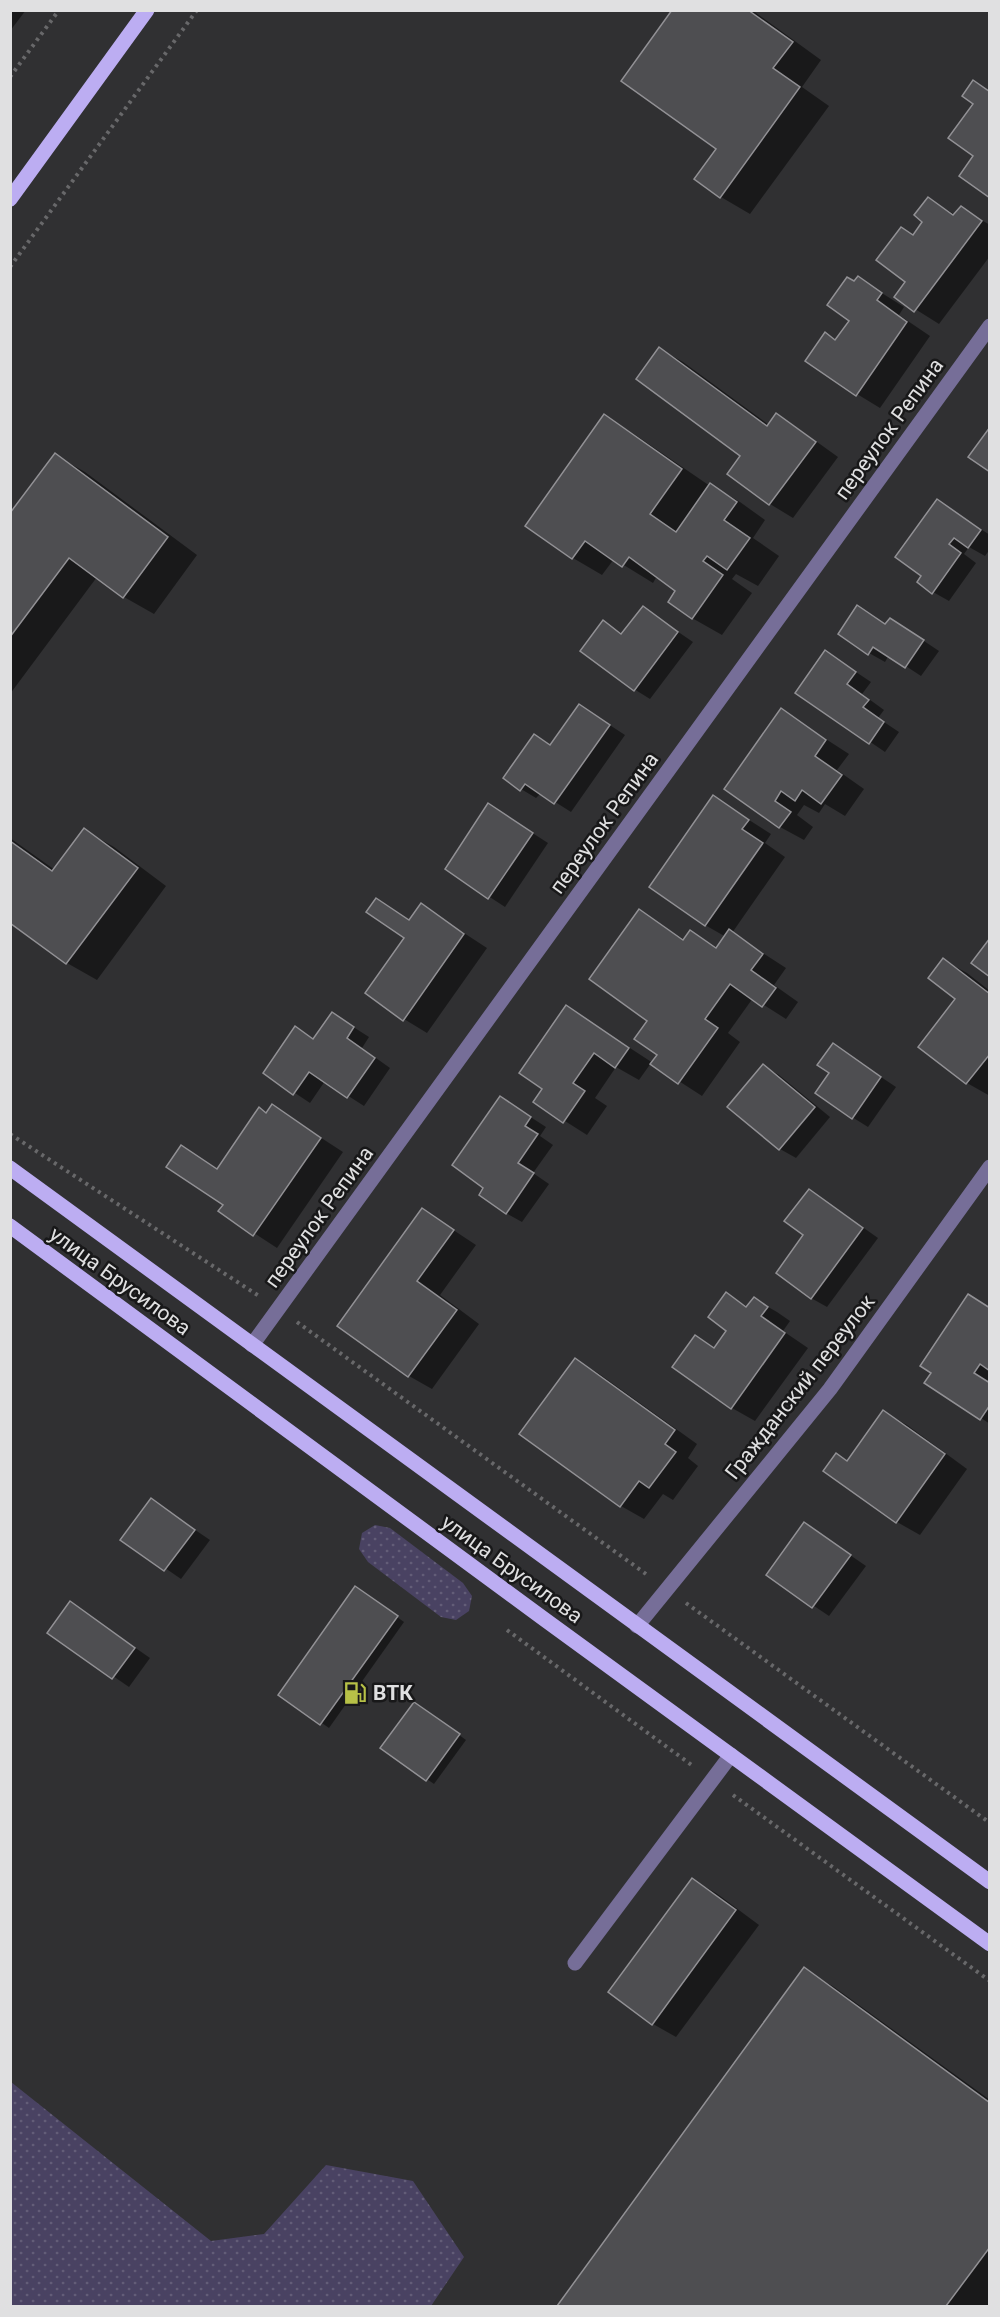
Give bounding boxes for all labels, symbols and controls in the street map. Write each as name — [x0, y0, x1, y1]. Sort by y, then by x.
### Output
street label: переулок Репина — [830, 354, 948, 504]
street label: переулок Репина — [545, 748, 663, 898]
street label: переулок Репина — [260, 1142, 378, 1292]
street label: улица Брусилова — [45, 1222, 195, 1340]
street label: Гражданский переулок — [720, 1289, 880, 1484]
street label: улица Брусилова — [437, 1510, 587, 1628]
fuel station icon: ВТК — [342, 1680, 368, 1706]
place label: ВТК — [373, 1681, 413, 1705]

